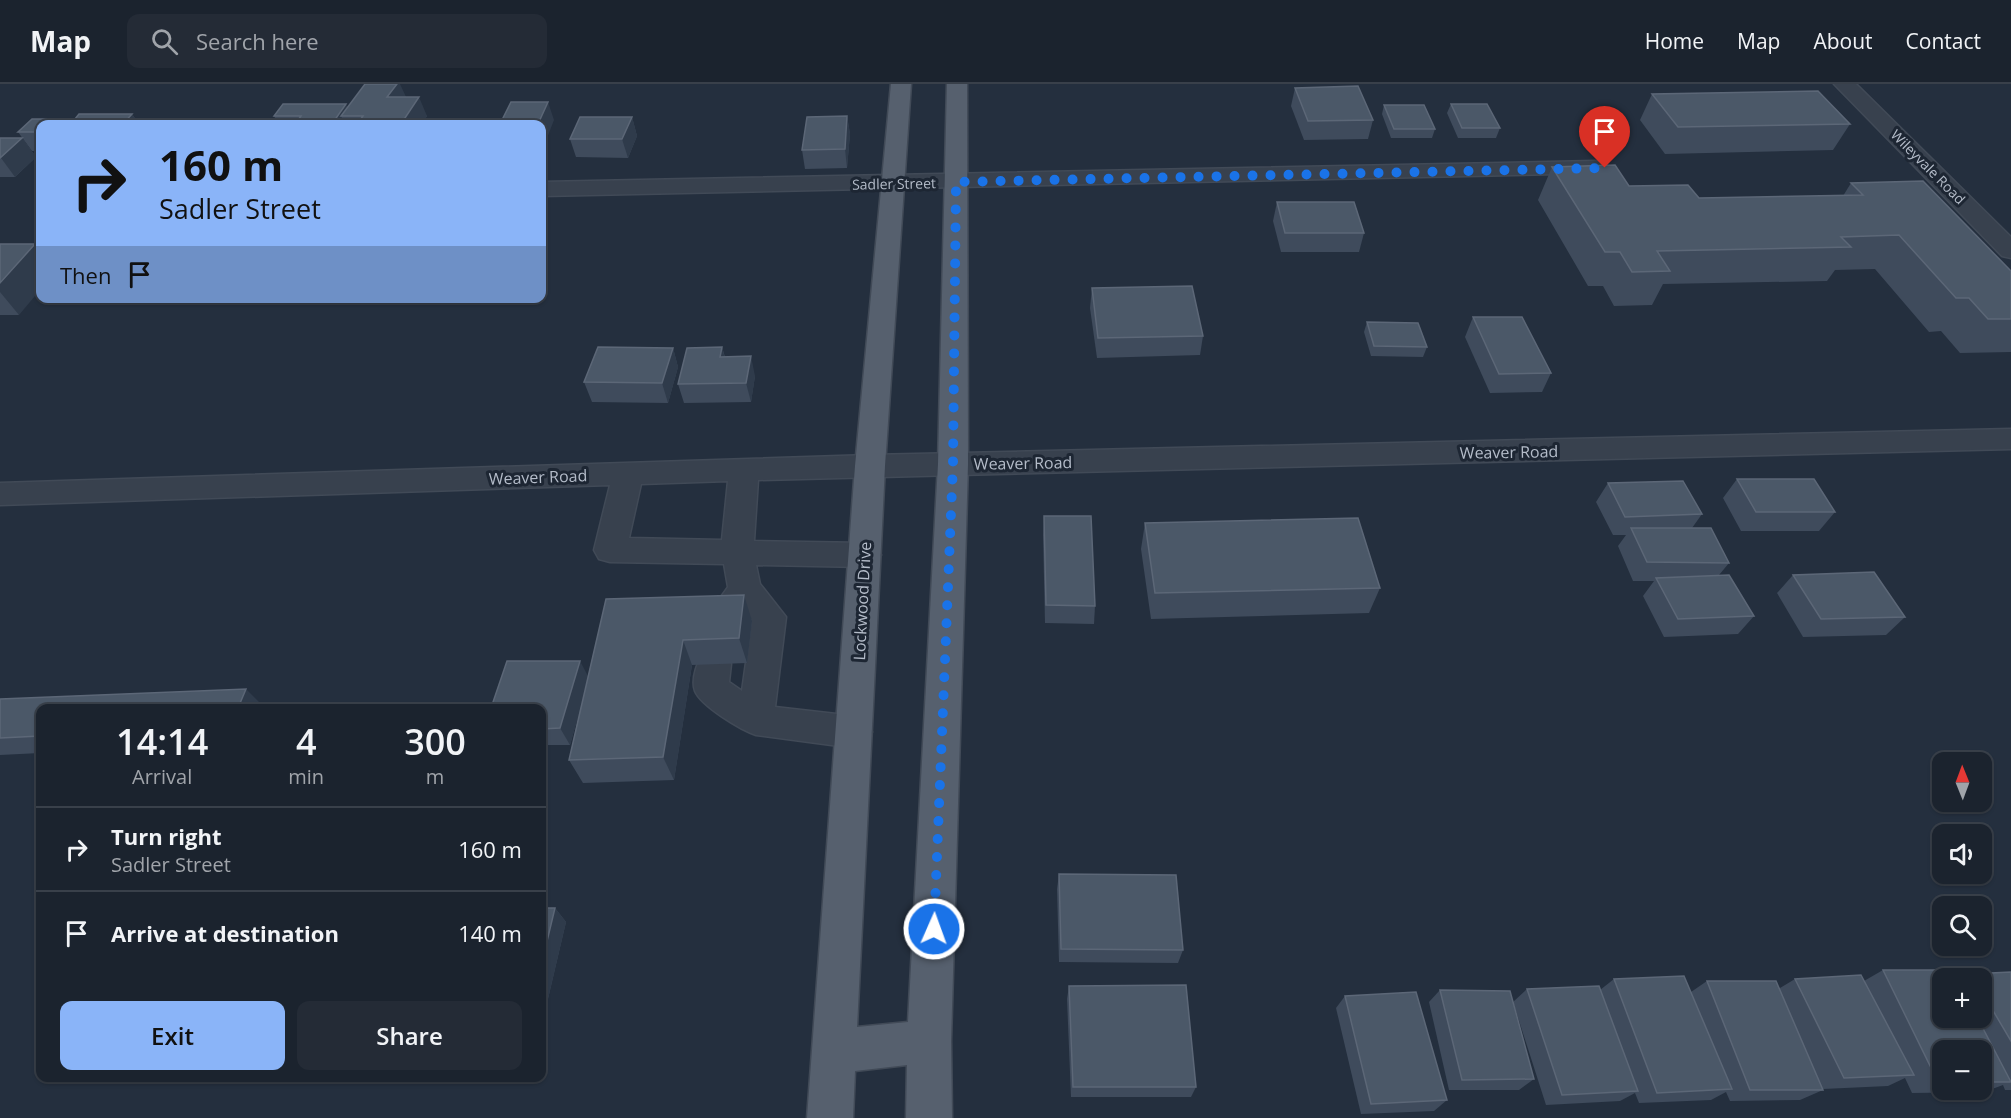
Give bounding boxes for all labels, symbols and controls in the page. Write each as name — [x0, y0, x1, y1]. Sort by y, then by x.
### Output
search box — [127, 14, 547, 68]
text: Map — [30, 22, 91, 60]
icon: search — [148, 25, 181, 58]
text: Search here — [196, 26, 319, 56]
text: Home — [1645, 27, 1704, 55]
text: Map — [1737, 27, 1780, 55]
text: About — [1813, 27, 1873, 55]
text: Contact — [1906, 27, 1981, 55]
pin — [1579, 106, 1630, 168]
icon: arrive — [1588, 115, 1621, 148]
street label: Wileyvale Road — [1887, 125, 1970, 208]
text: 160 m — [159, 136, 283, 193]
icon: right — [60, 144, 138, 222]
street label: Sadler Street — [852, 173, 936, 194]
text: Sadler Street — [159, 190, 321, 227]
icon: arrive — [123, 258, 156, 291]
text: Then — [60, 260, 111, 290]
street label: Weaver Road — [1460, 440, 1558, 464]
street label: Weaver Road — [974, 451, 1072, 475]
street label: Weaver Road — [488, 464, 588, 490]
street label: Lockwood Drive — [848, 541, 876, 661]
text: 14:14 — [116, 717, 208, 766]
text: 4 — [296, 717, 317, 766]
text: 300 — [404, 717, 466, 766]
north arrow — [1932, 752, 1992, 812]
map controls — [1932, 752, 1992, 1100]
text: Arrival — [132, 763, 192, 790]
text: min — [288, 763, 324, 790]
text: m — [426, 763, 444, 790]
text: Turn right — [111, 821, 222, 851]
button: sound — [1932, 824, 1992, 884]
icon: right — [60, 833, 93, 866]
text: 160 m — [458, 834, 522, 864]
text: Sadler Street — [111, 851, 231, 878]
button: search — [1932, 896, 1992, 956]
position arrow — [902, 897, 966, 961]
icon: arrive — [60, 917, 93, 950]
text: Arrive at destination — [111, 918, 339, 948]
text: 140 m — [458, 918, 522, 948]
button: + — [1932, 968, 1992, 1028]
button: Exit — [60, 1001, 285, 1070]
button: Share — [297, 1001, 522, 1070]
button: − — [1932, 1040, 1992, 1100]

